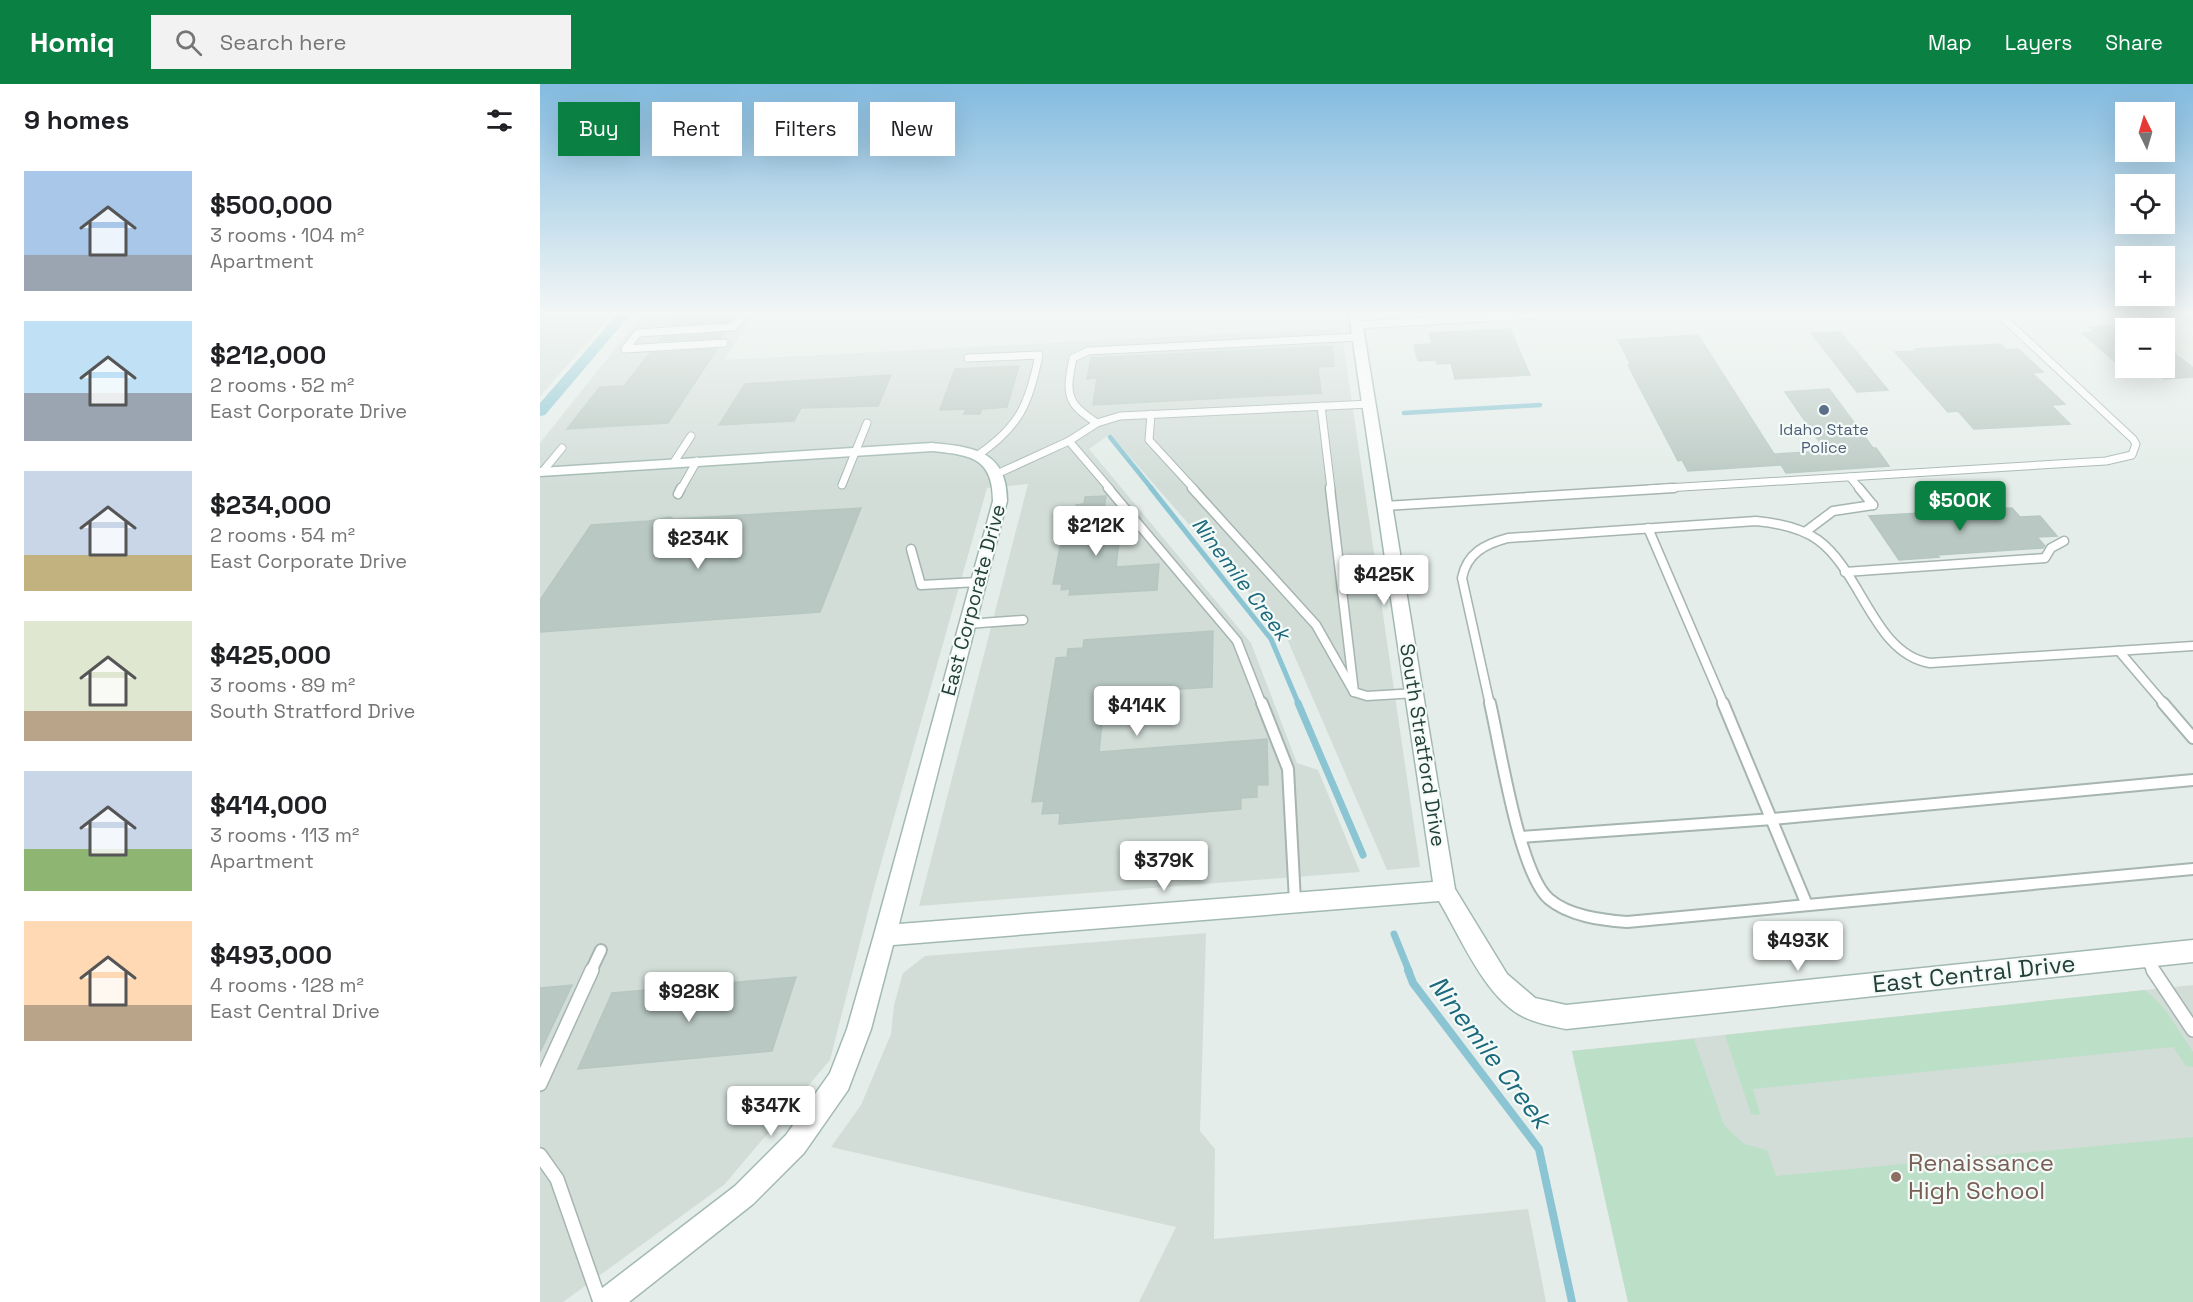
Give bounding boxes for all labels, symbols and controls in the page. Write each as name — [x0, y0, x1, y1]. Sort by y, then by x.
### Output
search box — [151, 15, 571, 69]
text: Homiq — [30, 24, 115, 60]
icon: search — [172, 26, 205, 59]
text: Search here — [220, 28, 347, 56]
text: Map — [1928, 29, 1972, 56]
text: Layers — [2005, 29, 2072, 56]
text: Share — [2105, 29, 2163, 56]
chip: Buy — [558, 102, 640, 156]
chip: Rent — [652, 102, 742, 156]
chip: Filters — [754, 102, 858, 156]
chip: New — [870, 102, 955, 156]
north arrow — [2115, 102, 2175, 162]
map controls — [2115, 102, 2175, 378]
text: 9 homes — [24, 103, 129, 137]
icon: filters — [483, 104, 516, 137]
button: locate — [2115, 174, 2175, 234]
text: $500,000 — [210, 188, 333, 222]
icon: home — [72, 195, 144, 267]
text: 3 rooms · 104 m² — [210, 222, 364, 248]
button: + — [2115, 246, 2175, 306]
text: Apartment — [210, 248, 314, 274]
button: − — [2115, 318, 2175, 378]
text: $212,000 — [210, 338, 326, 372]
icon: home — [72, 345, 144, 417]
text: 2 rooms · 52 m² — [210, 372, 354, 398]
text: East Corporate Drive — [210, 398, 407, 424]
marker: Idaho State Police — [1817, 403, 1831, 417]
place label: Idaho State Police — [1779, 419, 1869, 458]
pin: $500K — [1918, 481, 2002, 532]
text: $500K — [1929, 487, 1991, 513]
text: $234,000 — [210, 488, 331, 522]
icon: home — [72, 495, 144, 567]
street label: East Corporate Drive — [935, 501, 1011, 699]
pin: $212K — [1054, 506, 1138, 557]
text: $212K — [1067, 512, 1125, 538]
water label: Ninemile Creek — [1186, 512, 1298, 648]
pin: $234K — [656, 519, 740, 570]
text: 2 rooms · 54 m² — [210, 522, 355, 548]
text: $234K — [667, 525, 729, 551]
text: East Corporate Drive — [210, 548, 407, 574]
pin: $425K — [1342, 555, 1426, 606]
text: $425K — [1353, 561, 1415, 587]
text: $425,000 — [210, 638, 331, 672]
street label: South Stratford Drive — [1394, 642, 1452, 848]
icon: home — [72, 645, 144, 717]
text: 3 rooms · 89 m² — [210, 672, 355, 698]
pin: $414K — [1095, 686, 1179, 737]
text: $414K — [1108, 692, 1166, 718]
text: South Stratford Drive — [210, 698, 415, 724]
text: $414,000 — [210, 788, 327, 822]
icon: home — [72, 795, 144, 867]
text: 3 rooms · 113 m² — [210, 822, 359, 848]
pin: $379K — [1122, 841, 1206, 892]
text: $379K — [1134, 847, 1194, 873]
text: Apartment — [210, 848, 314, 874]
pin: $493K — [1756, 921, 1840, 972]
text: $493K — [1767, 927, 1829, 953]
text: $493,000 — [210, 938, 332, 972]
icon: home — [72, 945, 144, 1017]
street label: East Central Drive — [1871, 947, 2077, 1000]
water label: Ninemile Creek — [1421, 969, 1560, 1138]
text: 4 rooms · 128 m² — [210, 972, 364, 998]
pin: $928K — [647, 972, 731, 1023]
text: $928K — [659, 978, 719, 1004]
text: East Central Drive — [210, 998, 380, 1024]
pin: $347K — [729, 1086, 813, 1137]
text: $347K — [741, 1092, 801, 1118]
place label: Renaissance High School — [1908, 1147, 2054, 1206]
marker: Renaissance High School — [1889, 1170, 1903, 1184]

